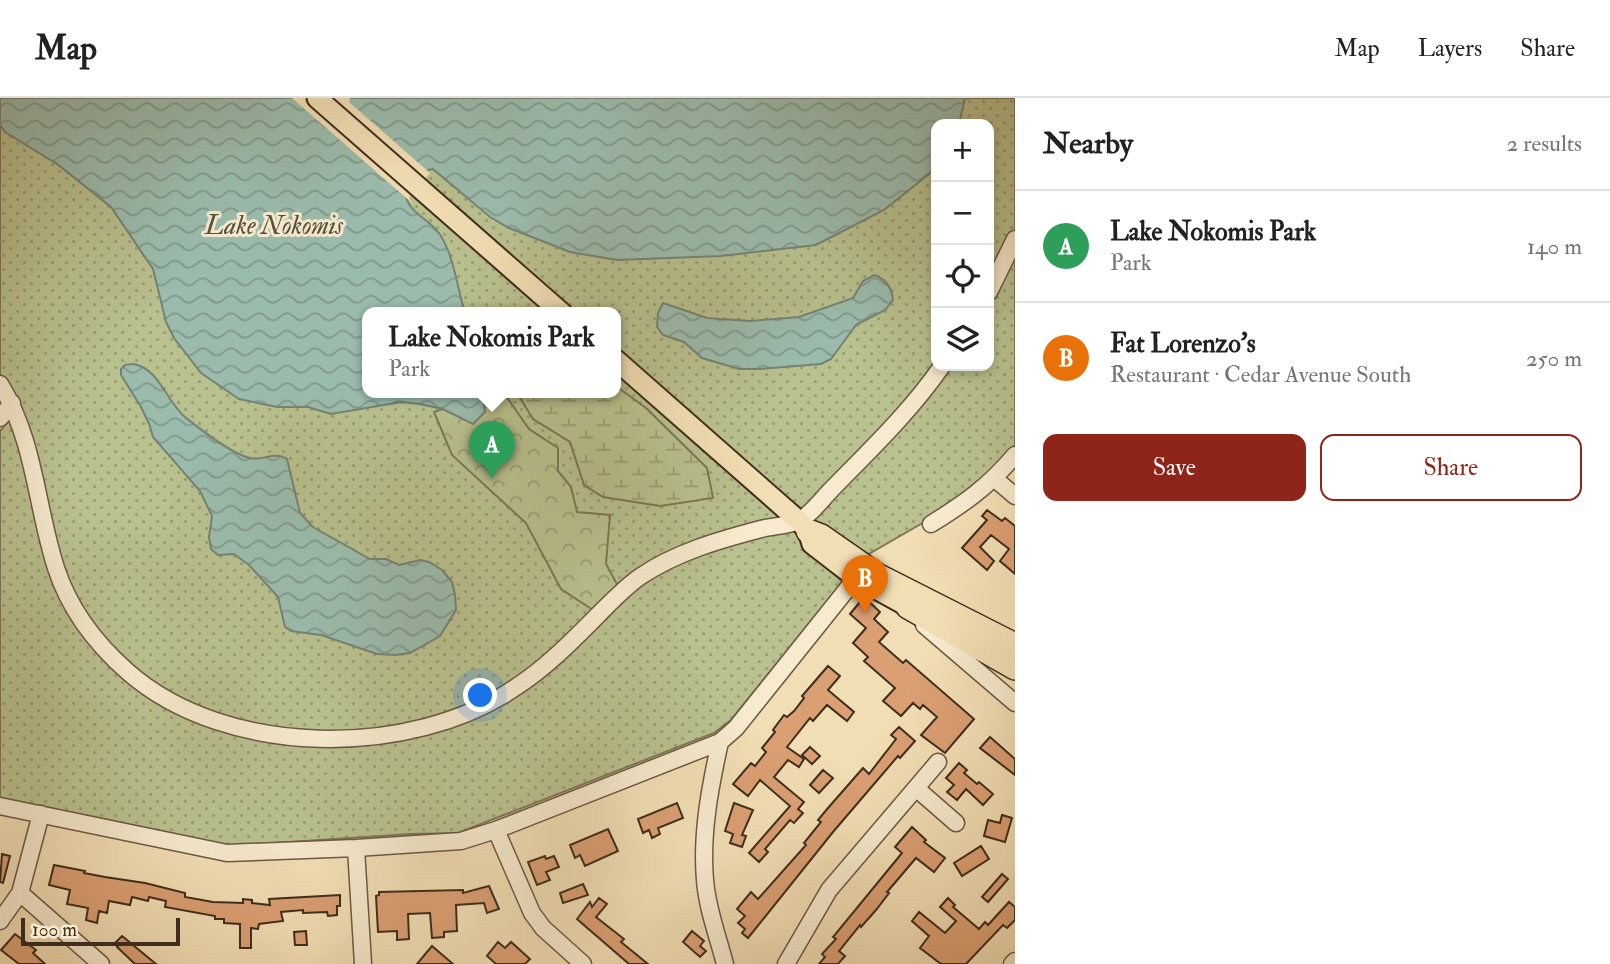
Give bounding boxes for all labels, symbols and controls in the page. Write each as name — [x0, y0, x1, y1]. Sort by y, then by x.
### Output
text: Map — [35, 28, 97, 69]
text: Map — [1335, 33, 1380, 64]
text: Layers — [1418, 33, 1482, 64]
text: Share — [1520, 33, 1575, 64]
map controls — [931, 119, 994, 371]
button: + — [931, 119, 994, 182]
text: Nearby — [1043, 125, 1133, 162]
text: 2 results — [1507, 129, 1582, 158]
button: − — [931, 182, 994, 245]
water label: Lake Nokomis — [204, 210, 344, 242]
text: Lake Nokomis Park — [1110, 216, 1316, 248]
text: A — [1059, 232, 1073, 261]
text: 140 m — [1527, 232, 1582, 261]
button: locate — [931, 245, 994, 308]
text: Park — [1110, 248, 1152, 277]
popup — [362, 307, 621, 398]
button: layers — [931, 308, 994, 371]
text: Lake Nokomis Park — [388, 322, 595, 354]
text: Fat Lorenzo's — [1110, 328, 1256, 360]
text: B — [1058, 344, 1074, 373]
text: 250 m — [1526, 344, 1582, 373]
text: Park — [388, 354, 430, 383]
text: Restaurant · Cedar Avenue South — [1110, 360, 1411, 389]
pin: A — [469, 421, 515, 479]
button: Save — [1043, 434, 1306, 501]
button: Share — [1320, 434, 1582, 501]
pin: B — [842, 555, 888, 613]
your location — [463, 678, 497, 712]
scale bar — [21, 915, 180, 947]
text: 100 m — [32, 918, 77, 942]

